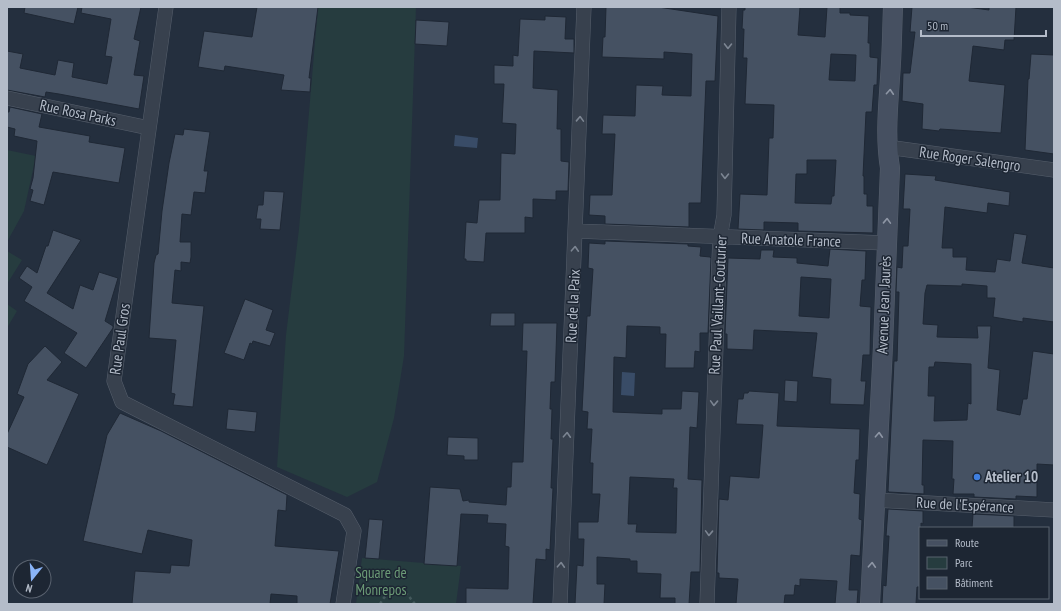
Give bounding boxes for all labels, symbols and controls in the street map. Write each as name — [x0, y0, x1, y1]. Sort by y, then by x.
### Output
scale bar — [921, 12, 1046, 38]
text: 50 m — [927, 18, 948, 33]
one-way arrow — [724, 43, 732, 49]
one-way arrow — [885, 89, 894, 95]
street label: Rue Rosa Parks — [38, 95, 118, 130]
one-way arrow — [576, 116, 584, 122]
street label: Rue Roger Salengro — [918, 142, 1022, 175]
one-way arrow — [720, 173, 729, 179]
one-way arrow — [883, 218, 892, 224]
street label: Rue Anatole France — [741, 228, 841, 251]
street label: Rue Paul Vaillant-Couturier — [704, 234, 731, 375]
one-way arrow — [571, 246, 579, 252]
street label: Avenue Jean Jaurès — [872, 256, 895, 354]
street label: Rue de la Paix — [561, 269, 584, 343]
street label: Rue Paul Gros — [105, 302, 134, 376]
one-way arrow — [709, 400, 718, 406]
one-way arrow — [563, 432, 571, 438]
one-way arrow — [874, 432, 883, 438]
place label: Atelier 10 — [984, 467, 1038, 486]
marker: Atelier 10 — [972, 472, 982, 482]
street label: Rue de l'Espérance — [916, 492, 1014, 517]
legend — [919, 527, 1049, 599]
one-way arrow — [705, 530, 713, 536]
text: Route — [955, 535, 979, 550]
text: Parc — [955, 555, 973, 570]
north arrow — [12, 559, 52, 599]
one-way arrow — [557, 562, 566, 568]
one-way arrow — [867, 562, 876, 568]
park label: Square de Monrepos — [355, 563, 407, 599]
text: Bâtiment — [955, 575, 993, 590]
text: N — [24, 581, 34, 596]

